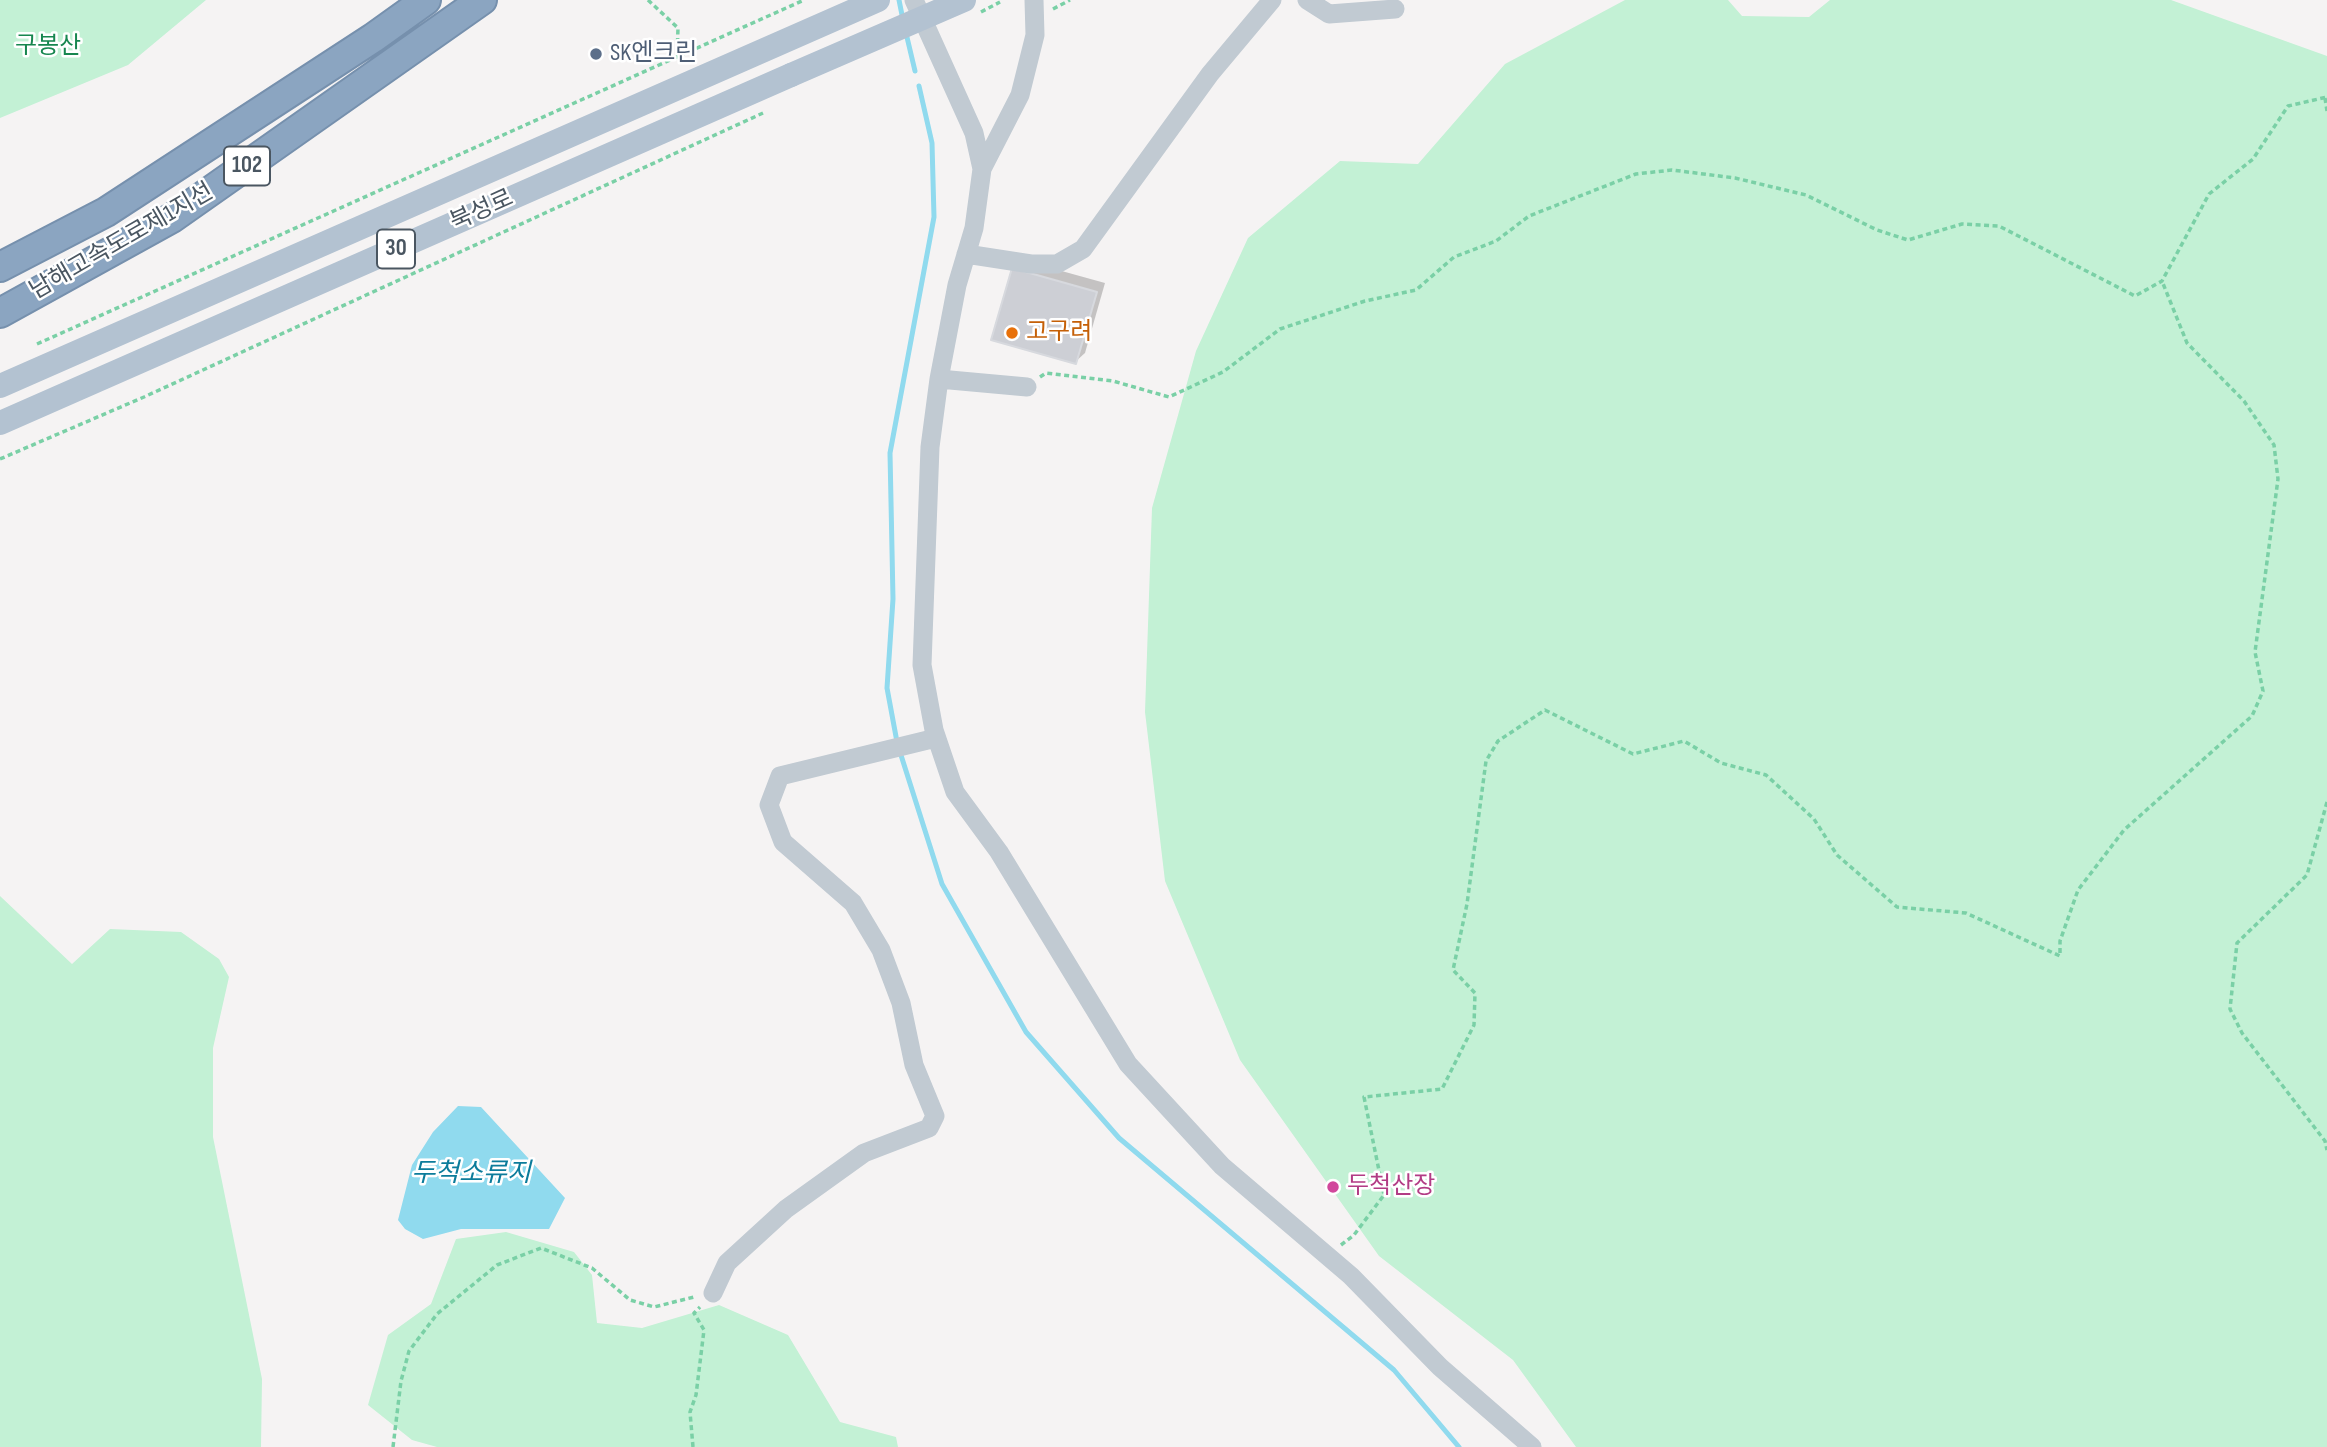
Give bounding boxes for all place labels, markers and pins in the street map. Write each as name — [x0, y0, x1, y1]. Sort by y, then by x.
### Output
place label: SK엔크린 — [610, 40, 697, 68]
marker: SK엔크린 — [588, 46, 604, 62]
place label: 고구려 — [1026, 319, 1092, 347]
marker: 고구려 — [1004, 325, 1020, 341]
place label: 두척산장 — [1347, 1173, 1435, 1201]
marker: 두척산장 — [1325, 1179, 1341, 1195]

